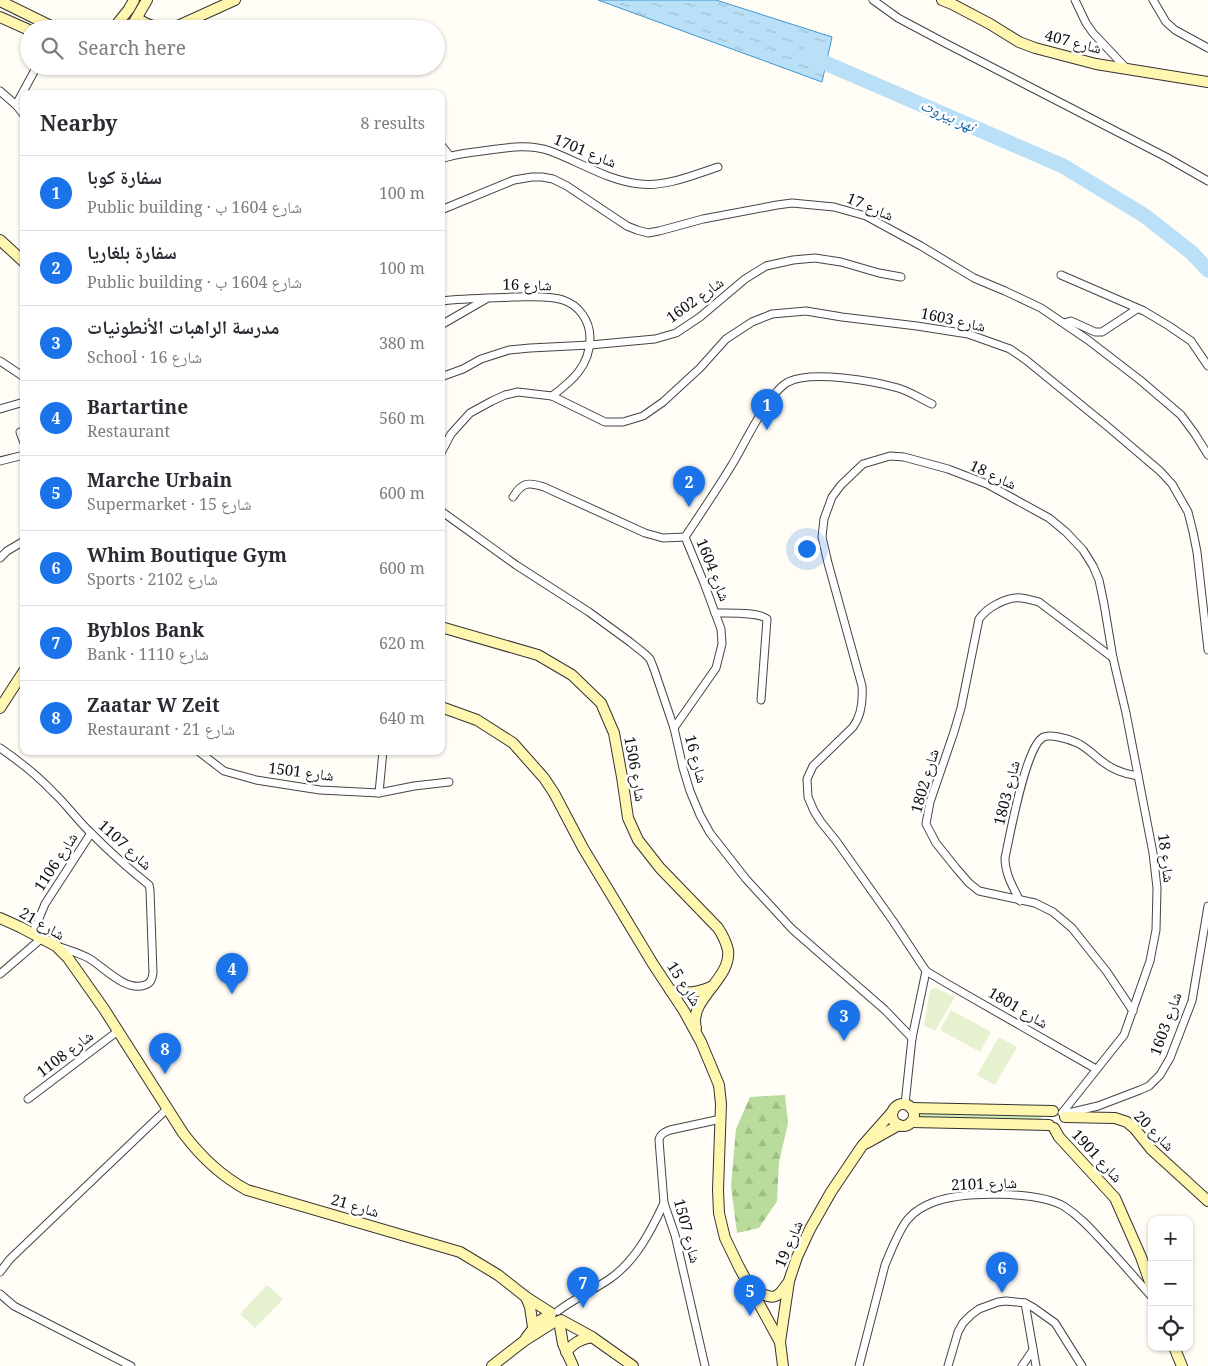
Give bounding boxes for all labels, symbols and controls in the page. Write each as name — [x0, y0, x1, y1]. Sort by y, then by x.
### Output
search box — [20, 20, 445, 75]
street label: شارع 407 — [1043, 24, 1104, 59]
icon: search — [38, 34, 66, 62]
text: Search here — [78, 35, 186, 61]
water label: نهر بيروت — [917, 93, 981, 138]
text: Nearby — [40, 109, 118, 137]
text: 8 results — [361, 112, 425, 134]
street label: شارع 1701 — [551, 128, 620, 173]
text: سفارة كوبا — [87, 164, 162, 190]
text: 1 — [51, 182, 61, 204]
text: 100 m — [379, 182, 425, 204]
street label: شارع 17 — [843, 187, 897, 226]
text: Public building · شارع 1604 ب — [87, 196, 302, 218]
text: سفارة بلغاريا — [87, 239, 177, 265]
text: 2 — [51, 257, 61, 279]
text: 100 m — [379, 257, 425, 279]
text: Public building · شارع 1604 ب — [87, 271, 302, 293]
street label: شارع 1602 — [662, 272, 728, 327]
street label: شارع 16 — [502, 274, 552, 295]
street label: شارع 1603 — [919, 302, 988, 337]
text: مدرسة الراهبات الأنطونيات — [87, 314, 280, 340]
text: 3 — [51, 332, 61, 354]
text: 380 m — [379, 332, 425, 354]
text: School · شارع 16 — [87, 346, 202, 368]
pin: 1 — [751, 389, 783, 430]
text: Bartartine — [87, 394, 188, 420]
text: 4 — [51, 407, 61, 429]
text: 560 m — [379, 407, 425, 429]
text: Restaurant — [87, 420, 170, 442]
street label: شارع 18 — [966, 455, 1020, 495]
pin: 2 — [673, 466, 705, 507]
text: Marche Urbain — [87, 467, 232, 493]
text: 5 — [51, 482, 61, 504]
text: 600 m — [379, 482, 425, 504]
text: Supermarket · شارع 15 — [87, 493, 251, 515]
street label: شارع 1604 — [691, 535, 736, 604]
your location — [794, 536, 820, 562]
text: Whim Boutique Gym — [87, 542, 287, 568]
text: 6 — [51, 557, 61, 579]
text: 600 m — [379, 557, 425, 579]
text: Sports · شارع 2102 — [87, 568, 218, 590]
text: Byblos Bank — [87, 617, 204, 643]
text: 7 — [51, 632, 61, 654]
text: 620 m — [379, 632, 425, 654]
text: Bank · شارع 1110 — [87, 643, 209, 665]
text: Zaatar W Zeit — [87, 692, 220, 718]
text: 8 — [51, 707, 61, 729]
text: 640 m — [379, 707, 425, 729]
text: Restaurant · شارع 21 — [87, 718, 235, 740]
street label: شارع 16 — [680, 732, 713, 785]
street label: شارع 1506 — [619, 735, 652, 803]
street label: شارع 1802 — [905, 746, 944, 815]
street label: شارع 1501 — [267, 757, 335, 786]
street label: شارع 1803 — [988, 758, 1025, 827]
street label: شارع 1107 — [94, 815, 157, 875]
street label: شارع 1106 — [29, 828, 82, 895]
street label: شارع 18 — [1153, 832, 1180, 884]
street label: شارع 21 — [16, 902, 69, 945]
pin: 4 — [216, 953, 248, 994]
street label: شارع 15 — [662, 957, 707, 1010]
street label: شارع 1801 — [984, 982, 1052, 1033]
street label: شارع 1603 — [1144, 989, 1187, 1058]
pin: 3 — [828, 1000, 860, 1041]
street label: شارع 1108 — [32, 1025, 97, 1082]
pin: 8 — [149, 1033, 181, 1074]
street label: شارع 20 — [1130, 1106, 1179, 1156]
street label: شارع 1901 — [1067, 1124, 1128, 1187]
street label: شارع 2101 — [951, 1172, 1017, 1195]
street label: شارع 21 — [329, 1189, 382, 1222]
street label: شارع 1507 — [669, 1196, 706, 1266]
map controls — [1148, 1216, 1193, 1351]
button: + — [1148, 1216, 1193, 1261]
street label: شارع 19 — [769, 1217, 808, 1271]
pin: 6 — [986, 1252, 1018, 1293]
button: − — [1148, 1261, 1193, 1306]
pin: 7 — [567, 1267, 599, 1308]
pin: 5 — [734, 1275, 766, 1316]
button: locate — [1148, 1306, 1193, 1351]

